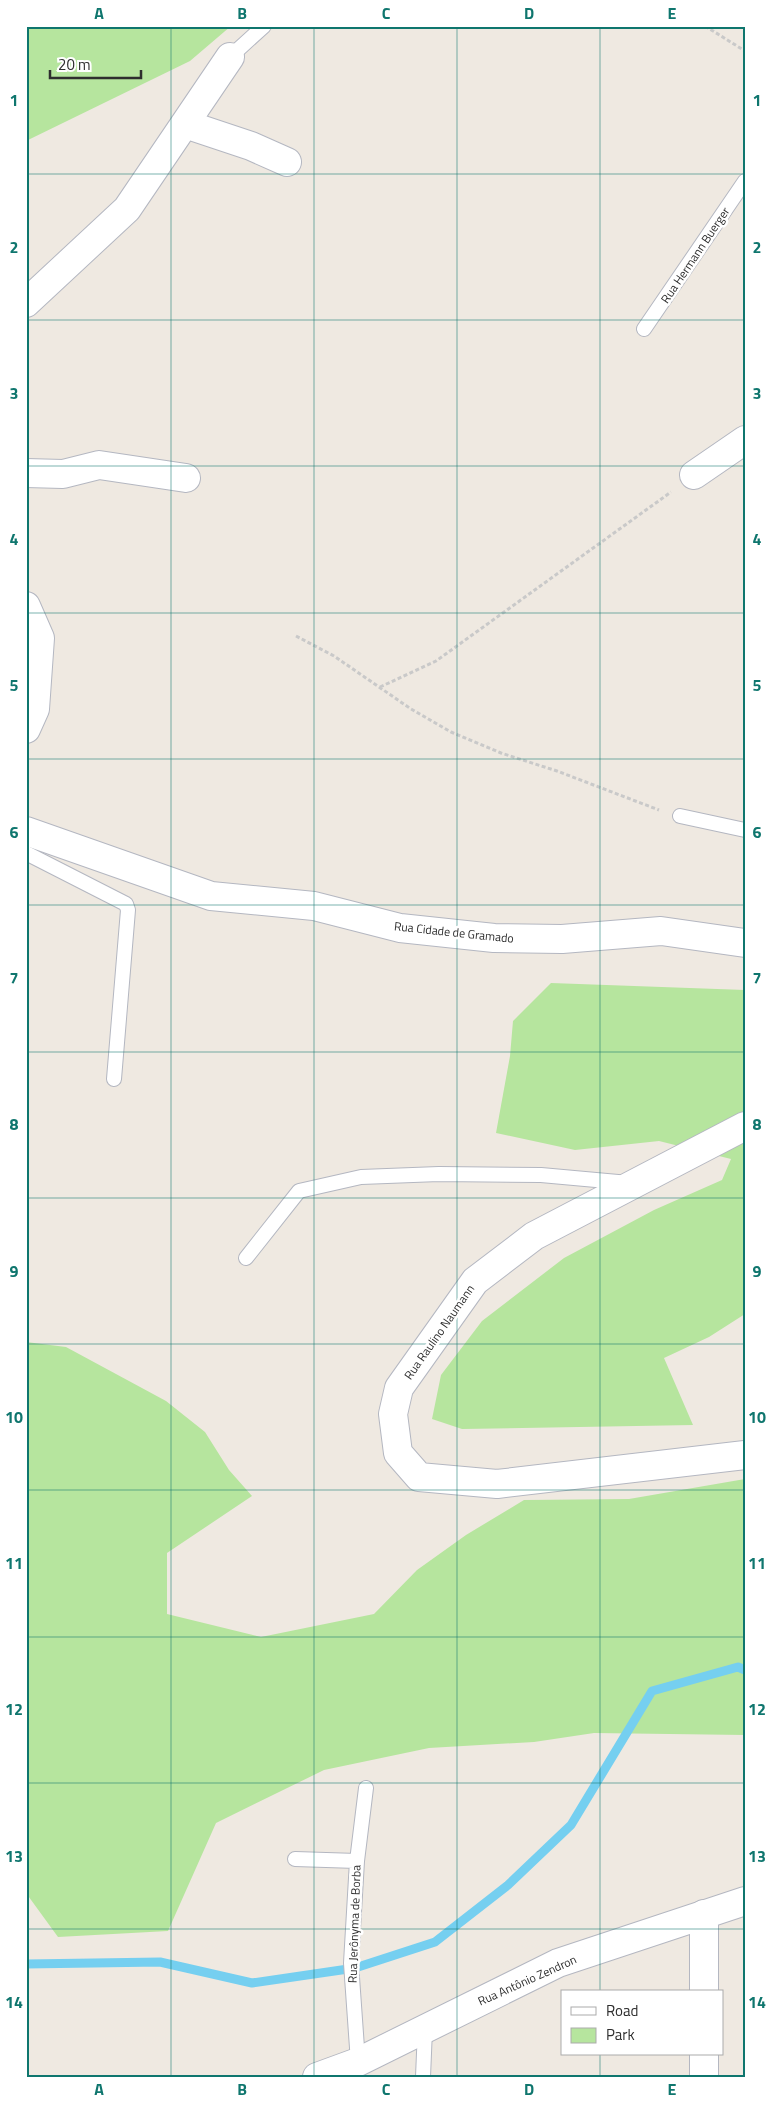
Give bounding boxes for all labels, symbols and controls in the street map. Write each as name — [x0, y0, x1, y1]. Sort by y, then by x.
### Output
text: A — [94, 1, 104, 25]
text: B — [237, 1, 247, 25]
text: C — [382, 1, 391, 25]
text: D — [524, 1, 534, 25]
text: E — [668, 1, 677, 25]
scale bar — [50, 48, 141, 80]
text: 20 m — [58, 53, 91, 76]
text: 1 — [10, 88, 18, 112]
text: 1 — [753, 88, 761, 112]
street label: Rua Hermann Buerger — [656, 203, 734, 307]
text: 2 — [10, 235, 18, 259]
text: 2 — [753, 235, 761, 259]
text: 3 — [10, 381, 18, 405]
text: 3 — [753, 381, 761, 405]
text: 4 — [10, 527, 19, 551]
text: 4 — [753, 527, 762, 551]
text: 5 — [10, 673, 19, 697]
text: 5 — [753, 673, 762, 697]
text: 6 — [10, 820, 19, 844]
text: 6 — [753, 820, 762, 844]
street label: Rua Cidade de Gramado — [393, 916, 515, 948]
text: 7 — [10, 966, 18, 990]
text: 7 — [753, 966, 761, 990]
text: 8 — [10, 1112, 19, 1136]
text: 8 — [753, 1112, 762, 1136]
text: 9 — [10, 1259, 19, 1283]
text: 9 — [753, 1259, 762, 1283]
street label: Rua Raulino Naumann — [399, 1281, 479, 1383]
text: 10 — [5, 1405, 23, 1429]
text: 10 — [748, 1405, 766, 1429]
text: 11 — [5, 1551, 23, 1575]
text: 11 — [748, 1551, 766, 1575]
text: 12 — [5, 1697, 23, 1721]
text: 12 — [748, 1697, 766, 1721]
text: 13 — [5, 1844, 23, 1868]
text: 13 — [748, 1844, 766, 1868]
street label: Rua Jerônyma de Borba — [342, 1865, 366, 1983]
street label: Rua Antônio Zendron — [474, 1950, 580, 2010]
text: 14 — [5, 1990, 23, 2014]
legend — [561, 1990, 724, 2056]
text: 14 — [748, 1990, 766, 2014]
text: Road — [606, 1999, 638, 2022]
text: Park — [606, 2023, 635, 2046]
text: A — [94, 2077, 104, 2101]
text: B — [237, 2077, 247, 2101]
text: C — [382, 2077, 391, 2101]
text: D — [524, 2077, 534, 2101]
text: E — [668, 2077, 677, 2101]

